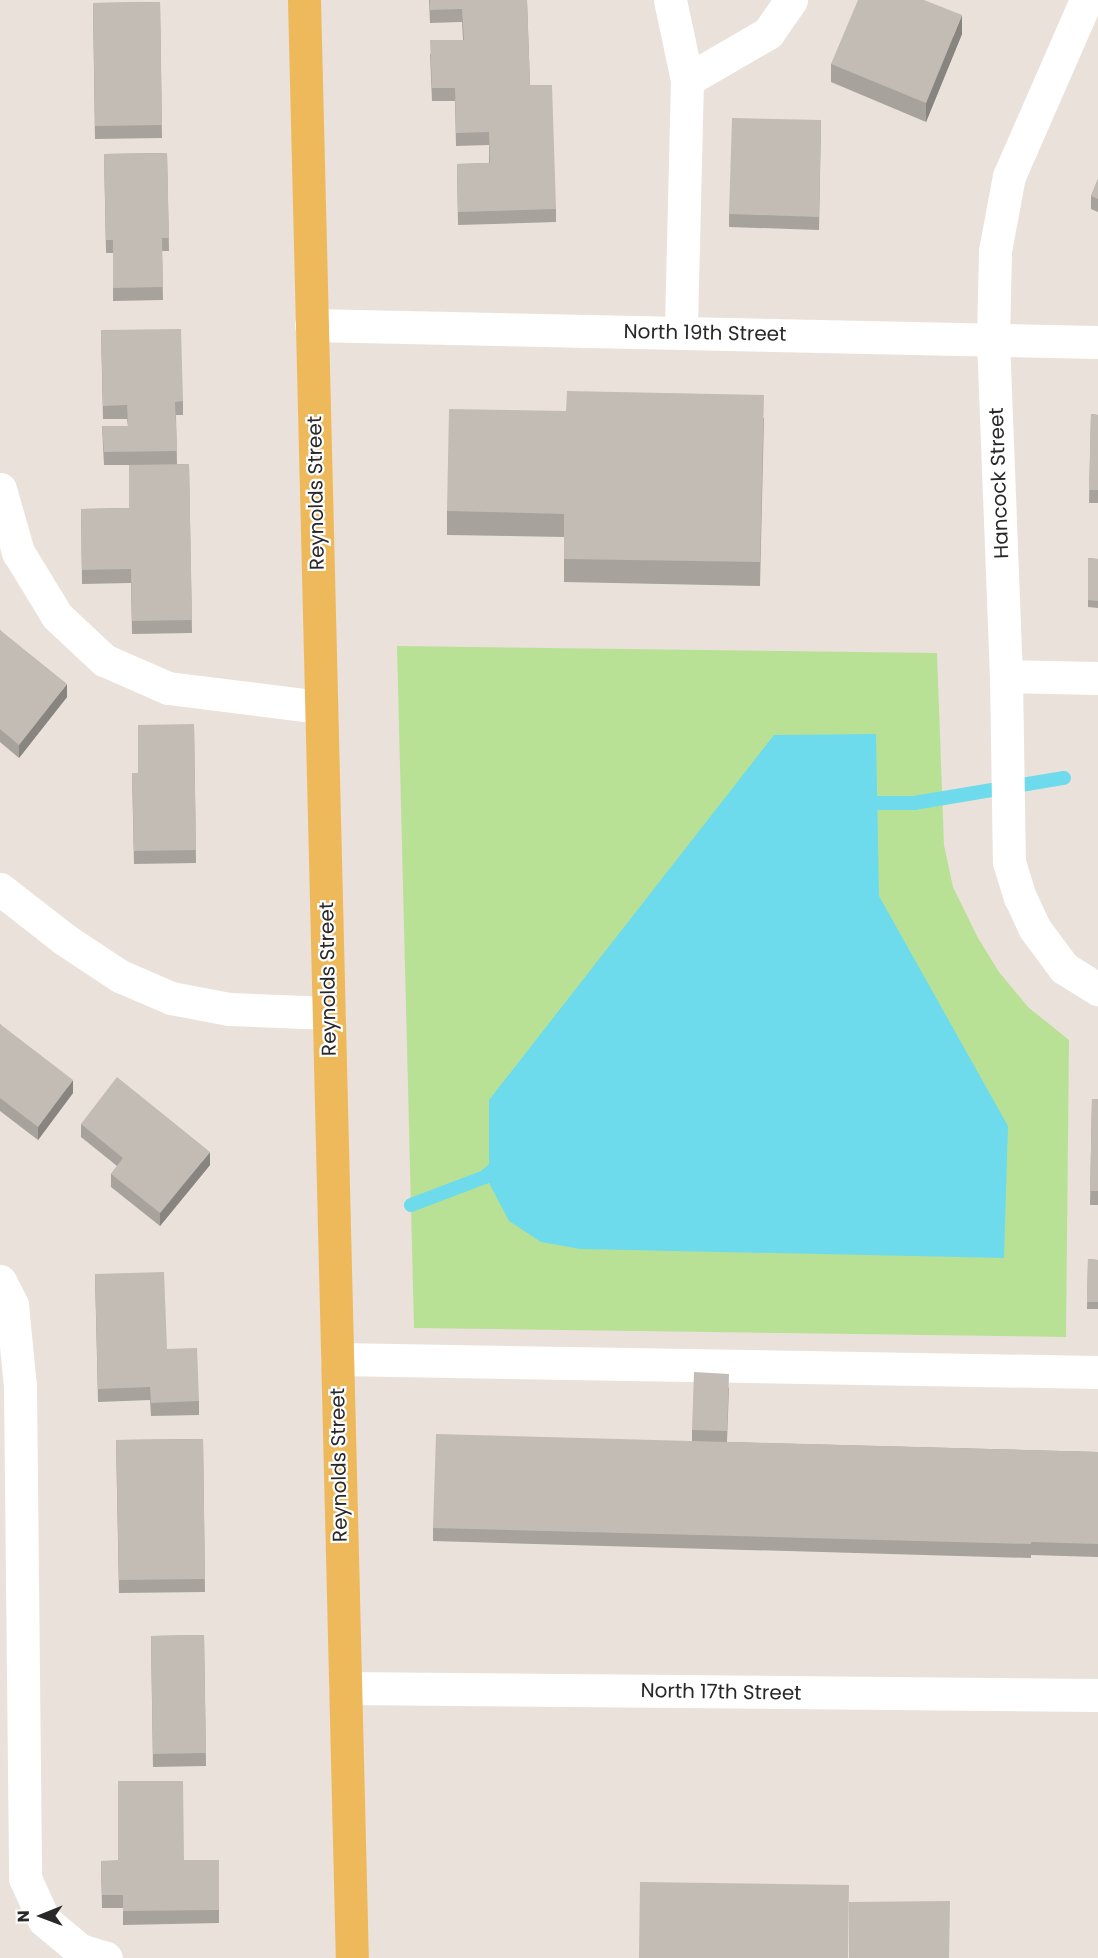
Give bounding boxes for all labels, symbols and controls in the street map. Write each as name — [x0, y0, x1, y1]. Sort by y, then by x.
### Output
street label: North 19th Street — [623, 320, 787, 346]
street label: Hancock Street — [984, 407, 1014, 559]
street label: Reynolds Street — [303, 416, 329, 570]
street label: Reynolds Street — [315, 902, 341, 1056]
street label: Reynolds Street — [326, 1388, 352, 1542]
street label: North 17th Street — [640, 1679, 802, 1705]
north arrow — [12, 1886, 72, 1946]
text: N — [12, 1910, 35, 1923]

